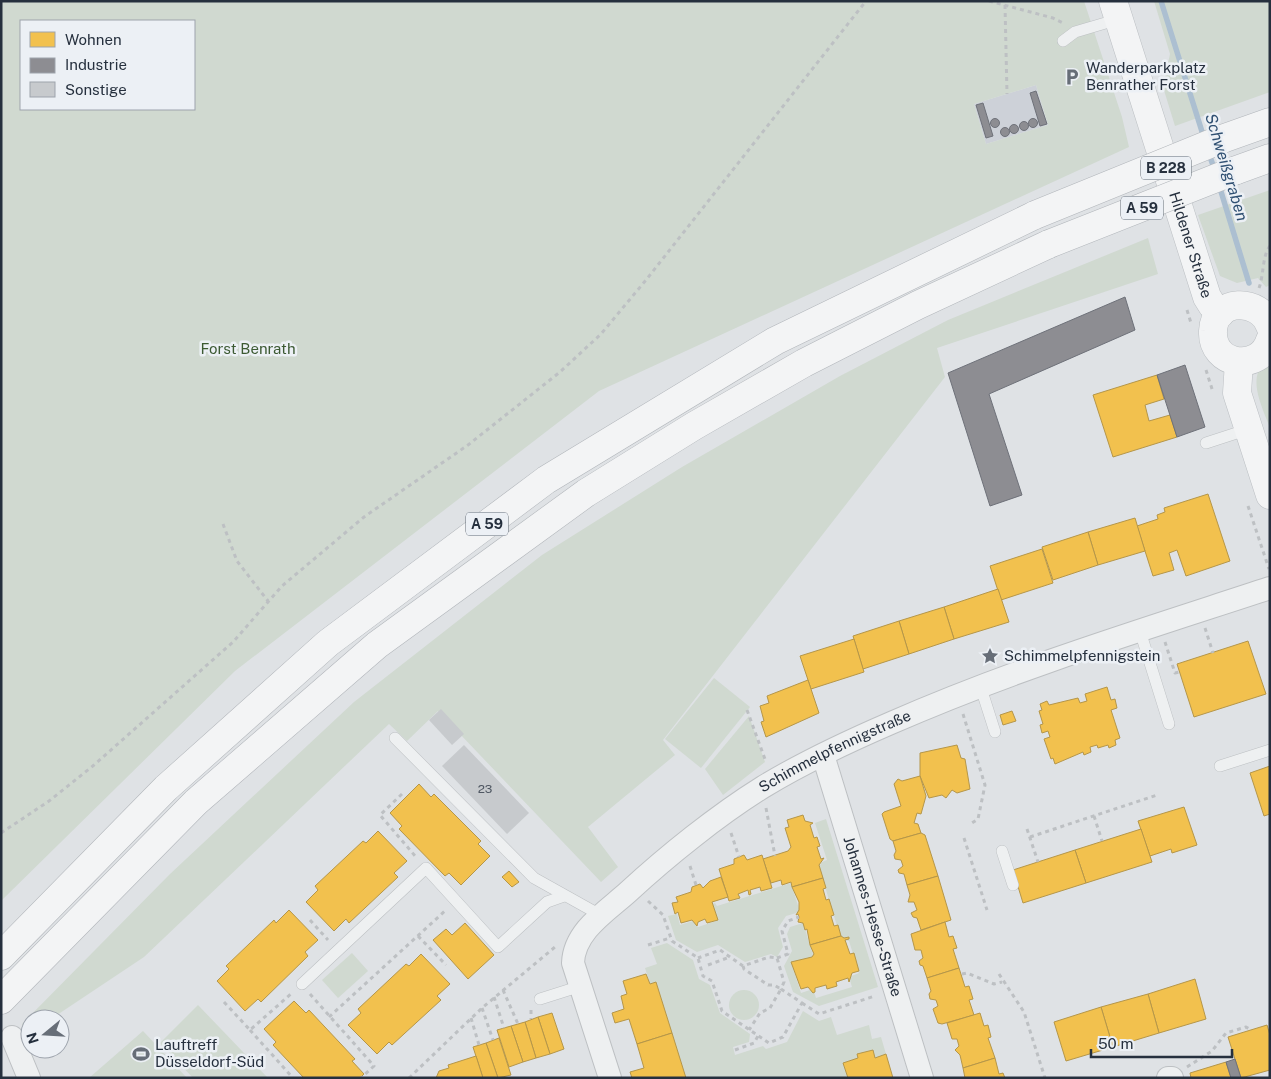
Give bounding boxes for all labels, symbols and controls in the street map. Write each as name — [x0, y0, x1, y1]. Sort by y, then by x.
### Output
legend — [20, 20, 195, 110]
text: Wohnen — [65, 31, 122, 48]
text: Industrie — [65, 56, 127, 73]
place label: Wanderparkplatz Benrather Forst — [1086, 59, 1206, 93]
parking icon: Wanderparkplatz Benrather Forst — [1062, 67, 1082, 87]
text: Sonstige — [65, 81, 127, 98]
water label: Schweißgraben — [1201, 111, 1252, 223]
road number: B 228 — [1141, 156, 1191, 180]
street label: Hildener Straße — [1166, 190, 1216, 300]
road number: A 59 — [1121, 197, 1163, 220]
park label: Forst Benrath — [200, 340, 296, 357]
road number: A 59 — [466, 512, 508, 536]
place icon: Schimmelpfennigstein — [980, 646, 1000, 666]
place label: Schimmelpfennigstein — [1004, 647, 1161, 664]
street label: Schimmelpfennigstraße — [756, 707, 913, 795]
house number: 23 — [478, 782, 492, 796]
street label: Johannes-Hesse-Straße — [840, 834, 906, 999]
north arrow — [20, 1009, 70, 1059]
scale bar — [1091, 1026, 1232, 1058]
text: N — [23, 1030, 42, 1046]
text: 50 m — [1098, 1035, 1133, 1052]
place label: Lauftreff Düsseldorf-Süd — [155, 1036, 264, 1070]
sports icon: Lauftreff Düsseldorf-Süd — [131, 1044, 151, 1064]

